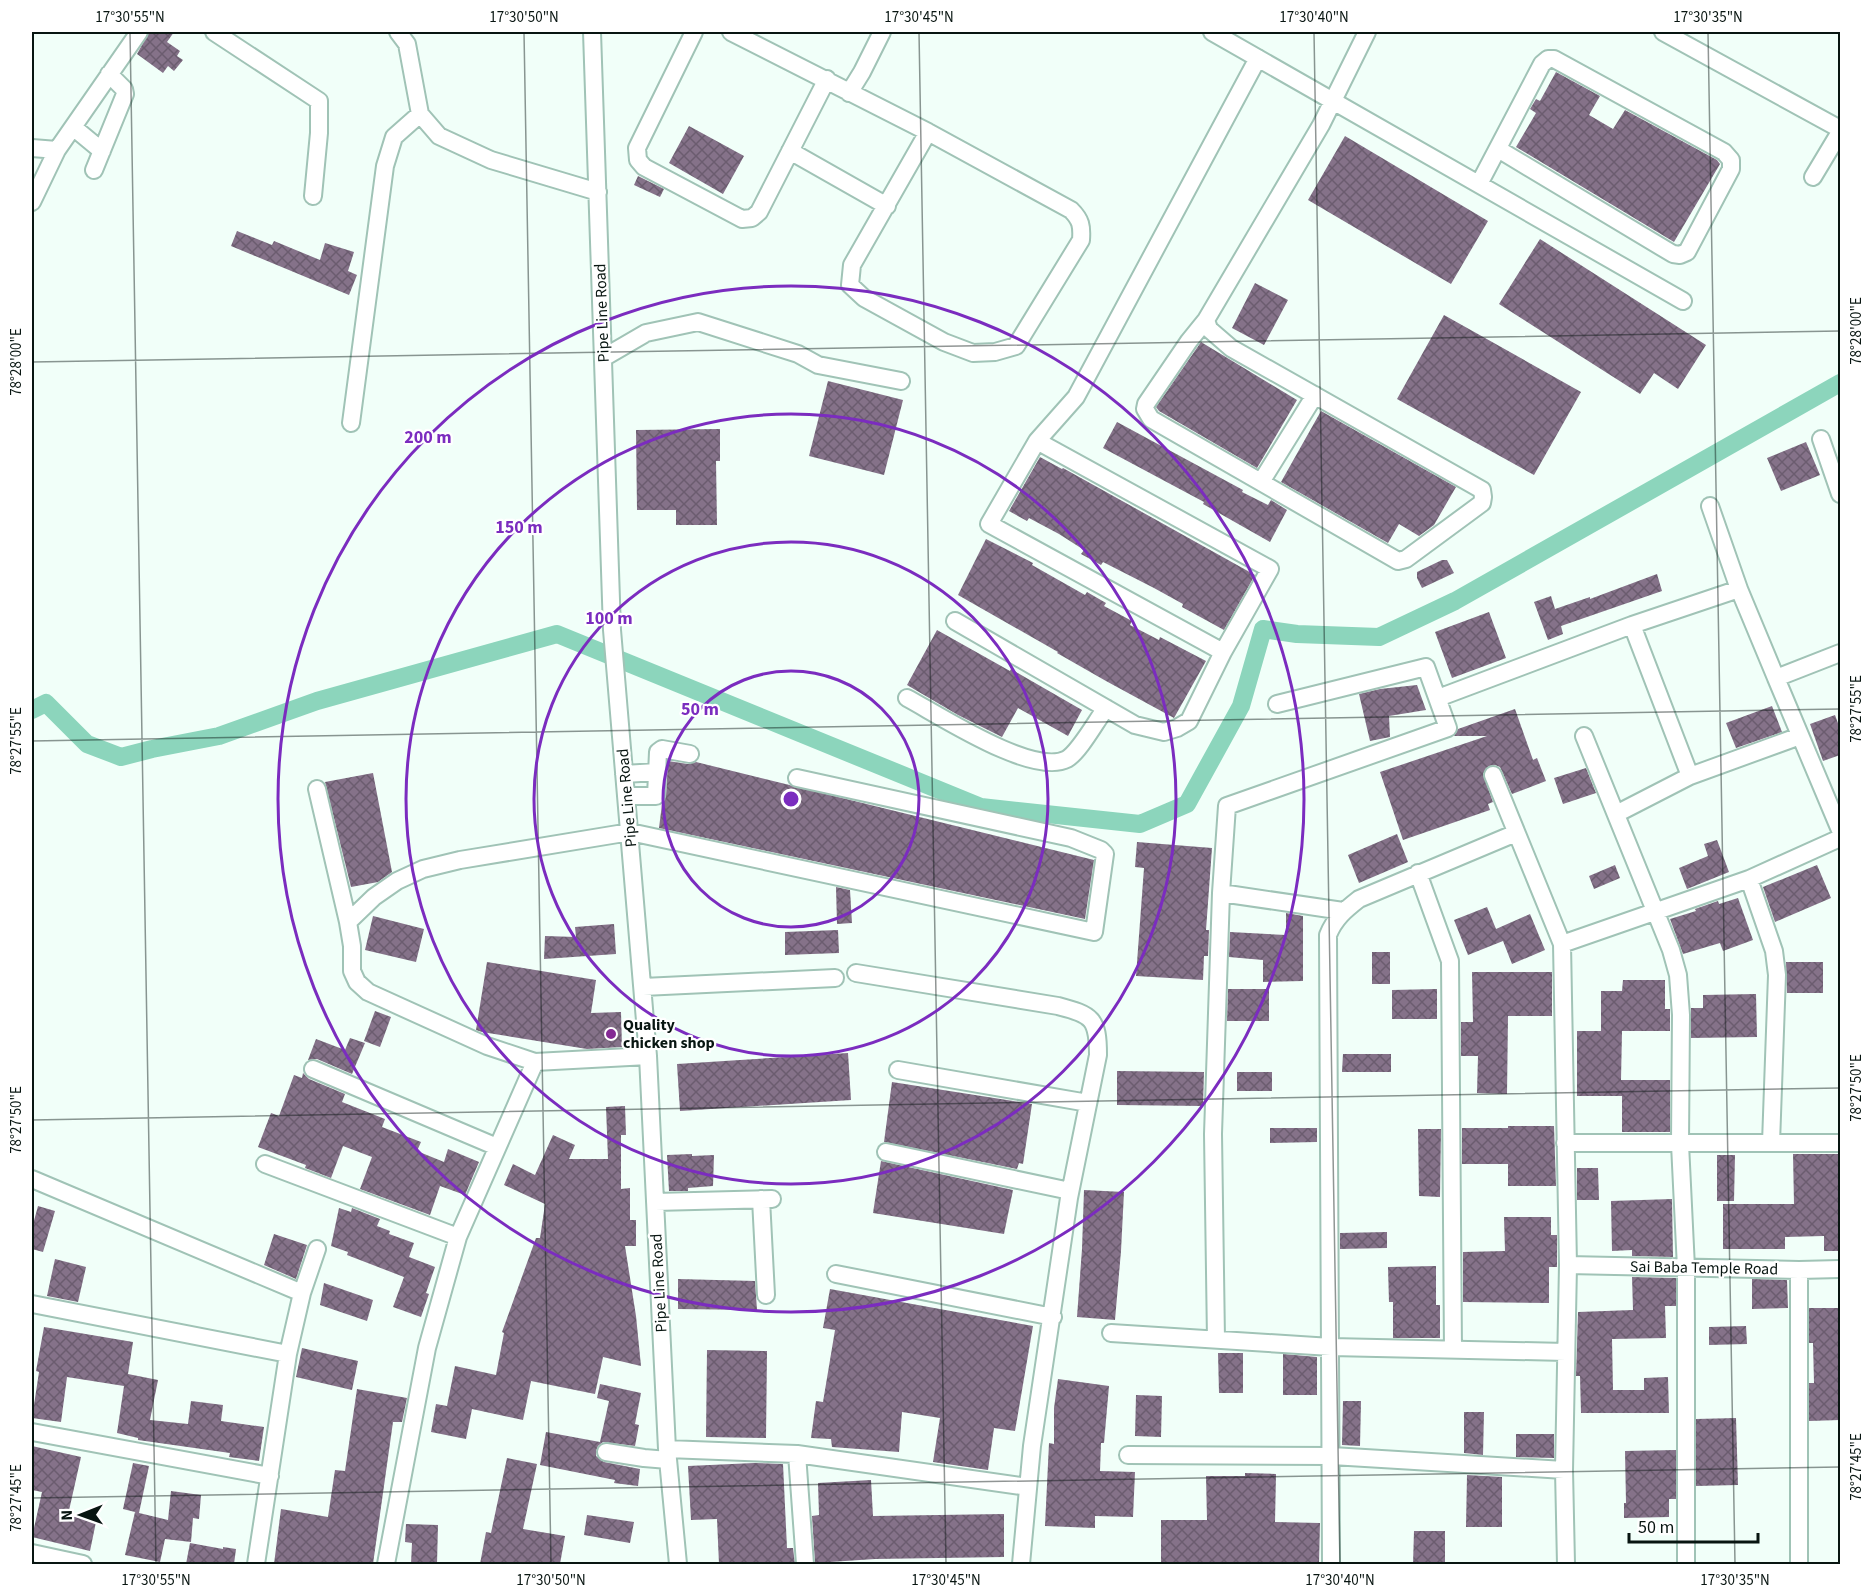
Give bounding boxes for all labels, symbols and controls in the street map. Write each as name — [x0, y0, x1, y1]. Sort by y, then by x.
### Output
text: 17°30'55"N — [95, 7, 165, 28]
text: 17°30'50"N — [489, 7, 559, 28]
text: 17°30'45"N — [884, 7, 954, 28]
text: 17°30'40"N — [1279, 7, 1349, 28]
text: 17°30'35"N — [1673, 7, 1743, 28]
street label: Pipe Line Road — [589, 263, 615, 363]
text: 78°28'00"E — [1846, 297, 1867, 365]
text: 78°28'00"E — [6, 328, 27, 396]
text: 200 m — [404, 425, 452, 450]
text: 150 m — [495, 515, 543, 540]
text: 100 m — [585, 606, 633, 631]
text: 78°27'55"E — [1846, 675, 1867, 743]
text: 50 m — [681, 697, 719, 722]
text: 78°27'55"E — [6, 707, 27, 775]
street label: Pipe Line Road — [612, 748, 642, 848]
centre of rings — [781, 789, 801, 809]
place label: Quality chicken shop — [623, 1014, 715, 1054]
marker: Quality chicken shop — [604, 1027, 618, 1041]
text: 78°27'50"E — [1846, 1054, 1867, 1122]
text: 78°27'50"E — [6, 1086, 27, 1154]
street label: Pipe Line Road — [645, 1233, 673, 1333]
street label: Sai Baba Temple Road — [1630, 1256, 1778, 1280]
text: 78°27'45"E — [1846, 1433, 1867, 1501]
text: 78°27'45"E — [6, 1464, 27, 1532]
north arrow — [51, 1485, 111, 1545]
scale bar — [1629, 1506, 1758, 1544]
text: N — [56, 1510, 78, 1521]
text: 50 m — [1638, 1515, 1674, 1540]
text: 17°30'55"N — [121, 1570, 191, 1591]
text: 17°30'50"N — [516, 1570, 586, 1591]
text: 17°30'45"N — [911, 1570, 981, 1591]
text: 17°30'40"N — [1305, 1570, 1375, 1591]
text: 17°30'35"N — [1700, 1570, 1770, 1591]

